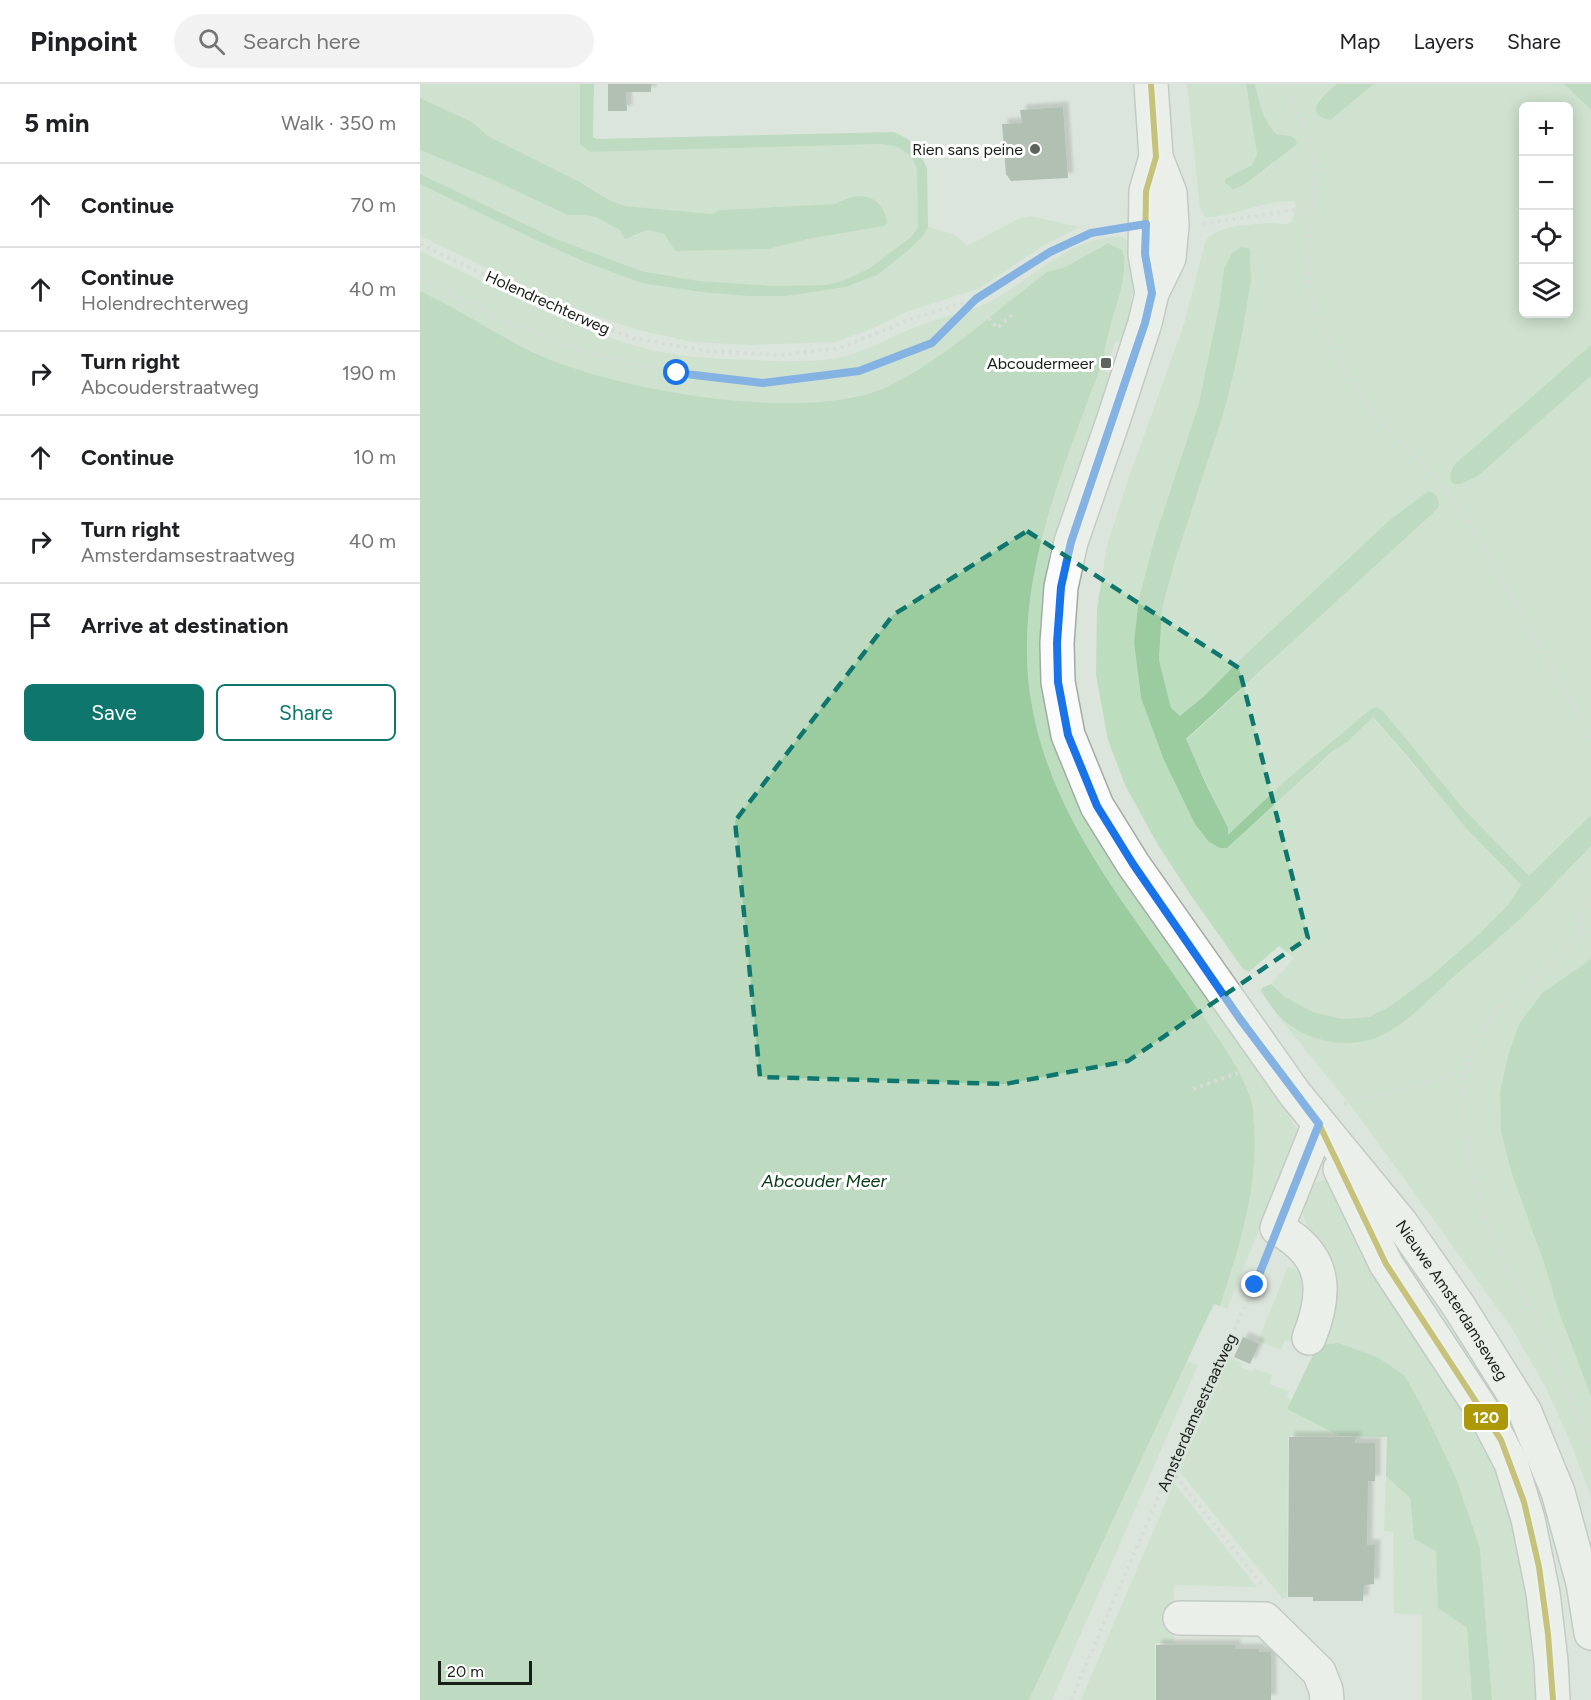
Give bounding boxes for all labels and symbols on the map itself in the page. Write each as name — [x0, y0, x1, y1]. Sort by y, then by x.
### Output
place label: Rien sans peine — [912, 140, 1023, 159]
marker: Rien sans peine — [1028, 142, 1042, 156]
street label: Holendrechterweg — [483, 266, 613, 338]
place label: Abcoudermeer — [987, 354, 1095, 373]
marker: Abcoudermeer — [1099, 356, 1113, 370]
route start — [663, 359, 689, 385]
water label: Abcouder Meer — [760, 1170, 887, 1192]
street label: Nieuwe Amsterdamseweg — [1392, 1216, 1512, 1384]
route end — [1241, 1271, 1267, 1297]
street label: Amsterdamsestraatweg — [1153, 1330, 1241, 1494]
line badge: 120 — [1463, 1403, 1509, 1431]
text: 120 — [1473, 1408, 1499, 1427]
scale bar — [438, 1658, 532, 1686]

